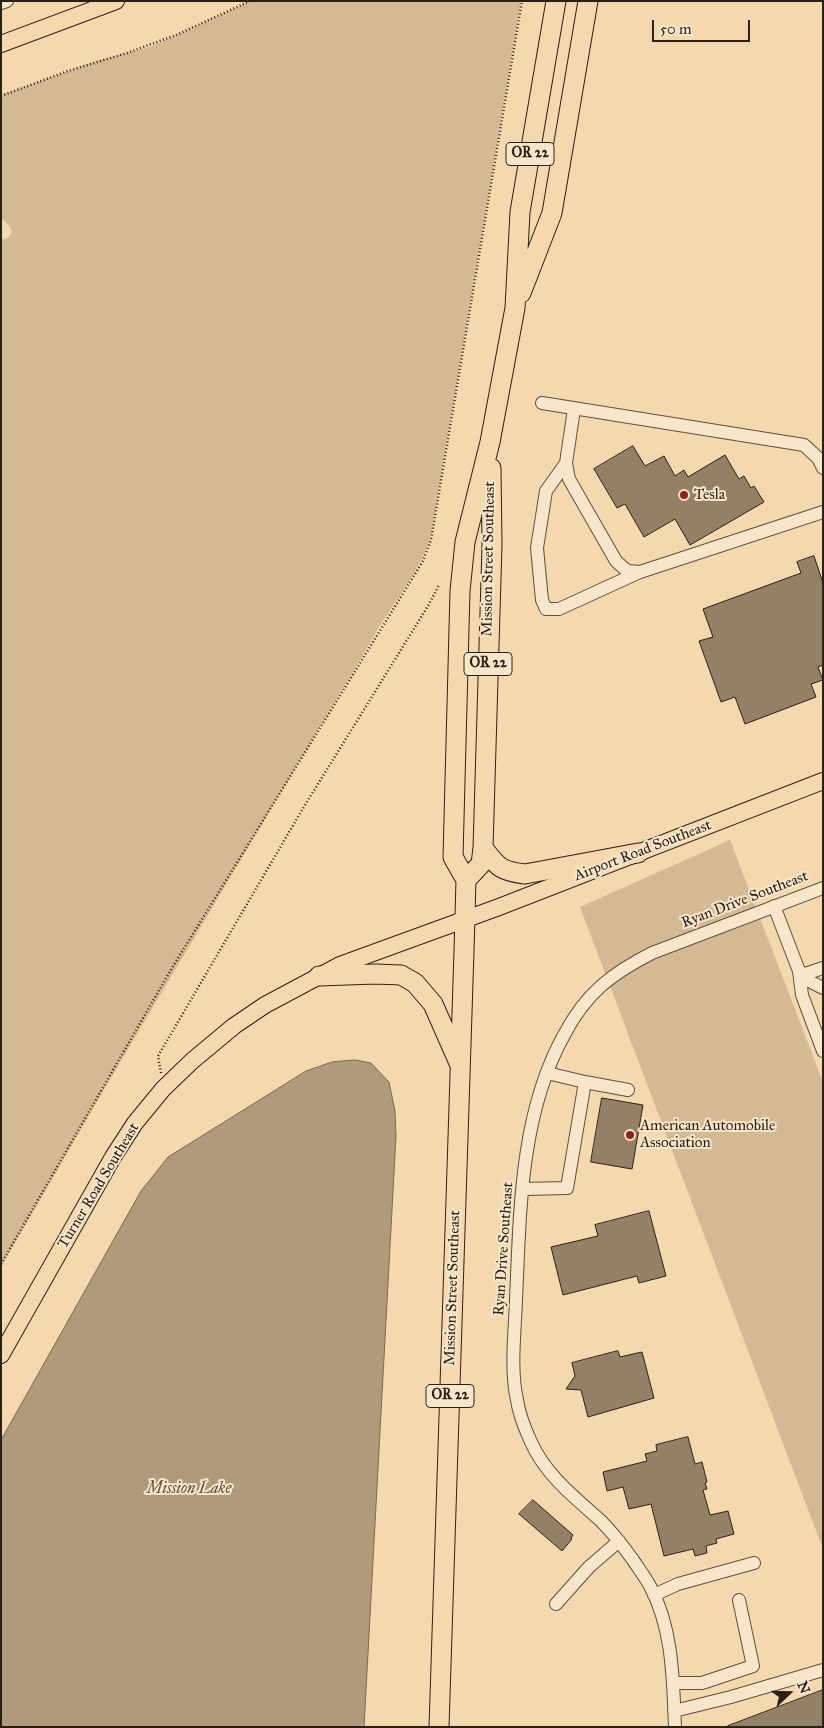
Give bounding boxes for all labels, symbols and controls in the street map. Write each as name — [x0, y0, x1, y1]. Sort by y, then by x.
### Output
scale bar — [654, 10, 752, 42]
text: 50 m — [660, 20, 692, 38]
road number: OR 22 — [506, 142, 554, 166]
street label: Mission Street Southeast — [479, 481, 499, 637]
place label: Tesla — [694, 486, 725, 504]
marker: Tesla — [678, 489, 690, 501]
road number: OR 22 — [464, 652, 512, 676]
street label: Airport Road Southeast — [572, 817, 714, 885]
street label: Ryan Drive Southeast — [679, 868, 811, 932]
place label: American Automobile Association — [640, 1117, 775, 1152]
street label: Turner Road Southeast — [54, 1120, 144, 1252]
marker: American Automobile Association — [624, 1129, 636, 1141]
street label: Ryan Drive Southeast — [490, 1182, 518, 1316]
street label: Mission Street Southeast — [441, 1210, 465, 1366]
road number: OR 22 — [426, 1384, 474, 1408]
water label: Mission Lake — [147, 1479, 231, 1499]
north arrow — [764, 1668, 814, 1718]
text: N — [793, 1679, 814, 1696]

